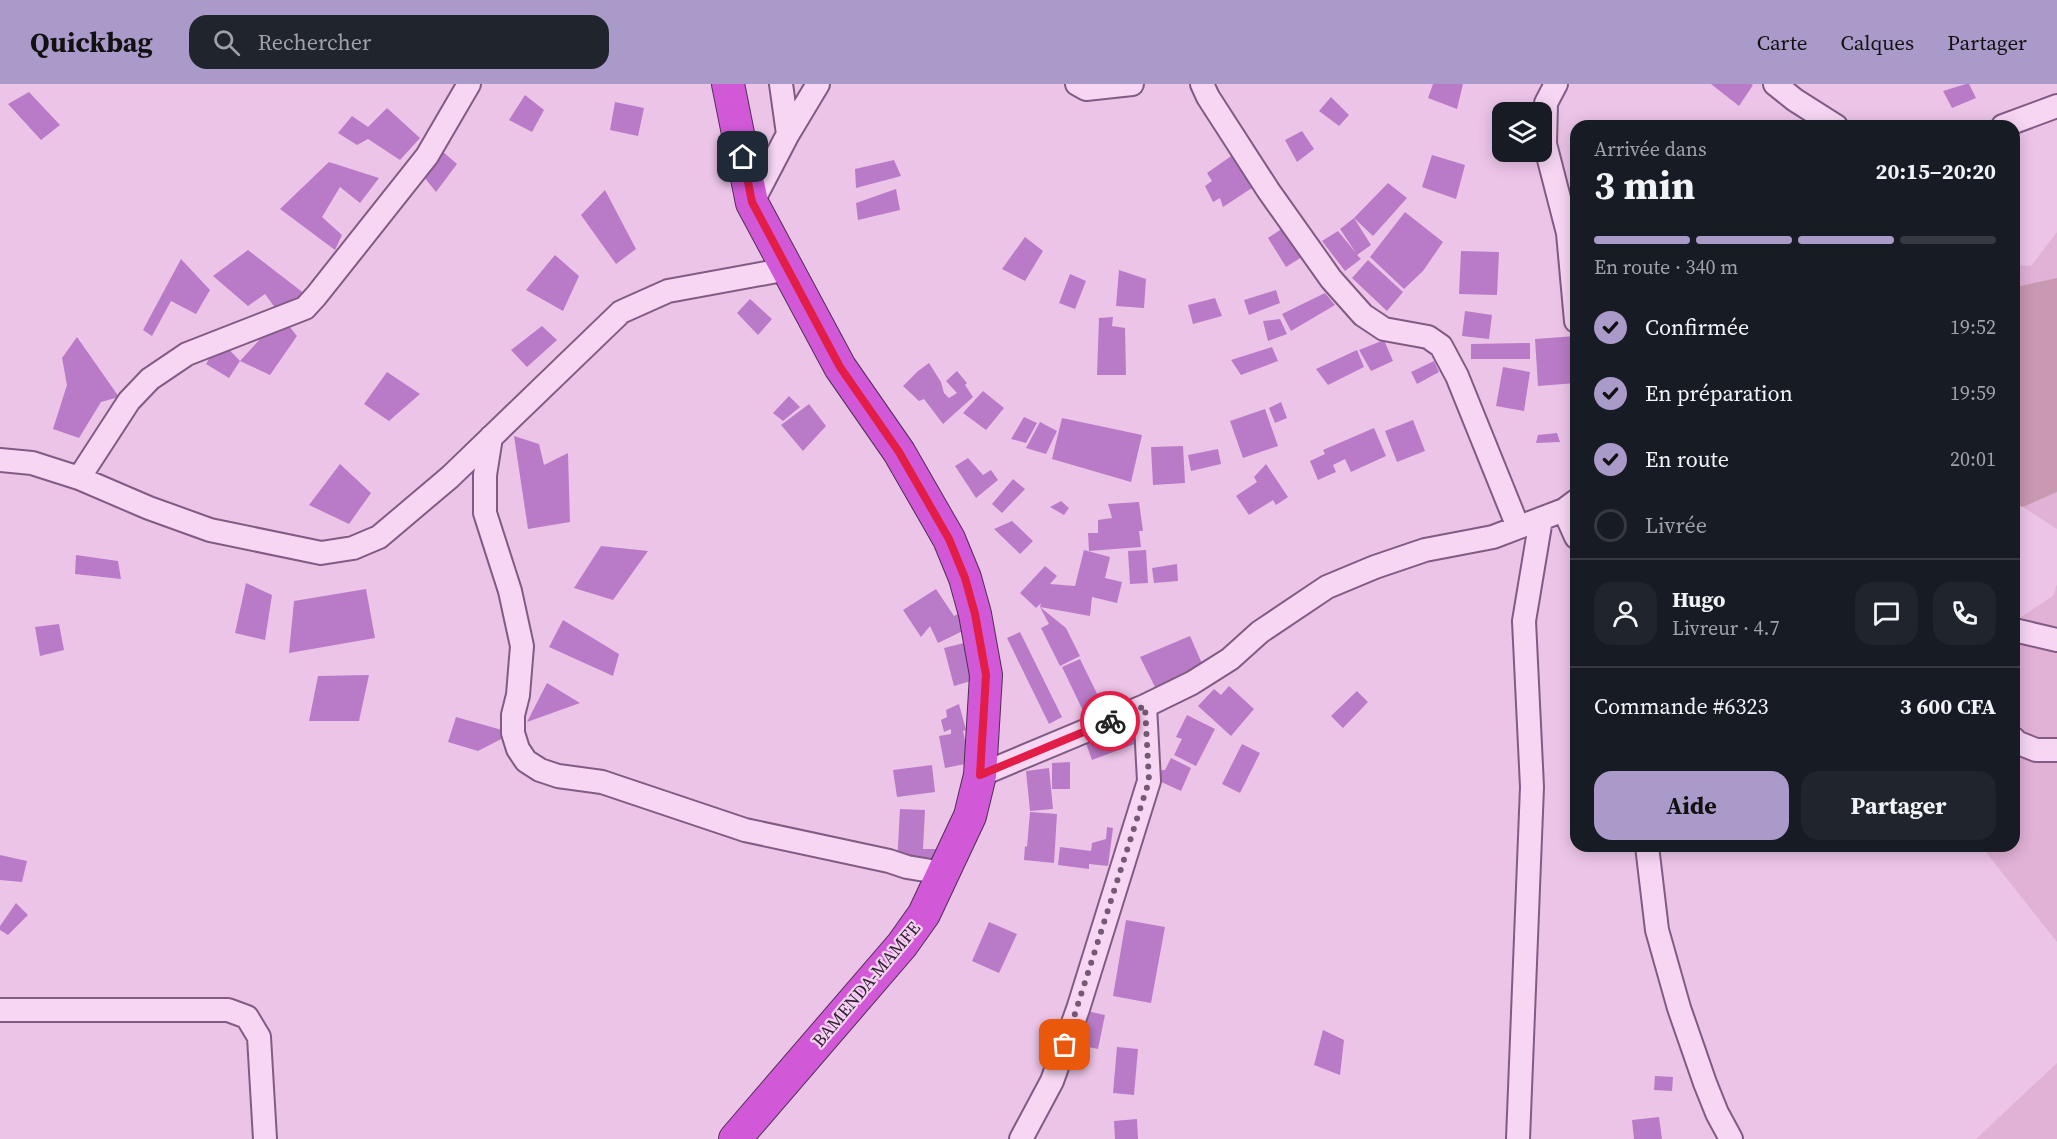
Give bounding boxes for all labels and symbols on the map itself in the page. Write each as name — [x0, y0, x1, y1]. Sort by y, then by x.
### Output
pin — [717, 131, 768, 182]
courier — [1080, 691, 1140, 751]
street label: BAMENDA-MAMFE — [806, 916, 926, 1052]
pin — [1039, 1019, 1090, 1070]

